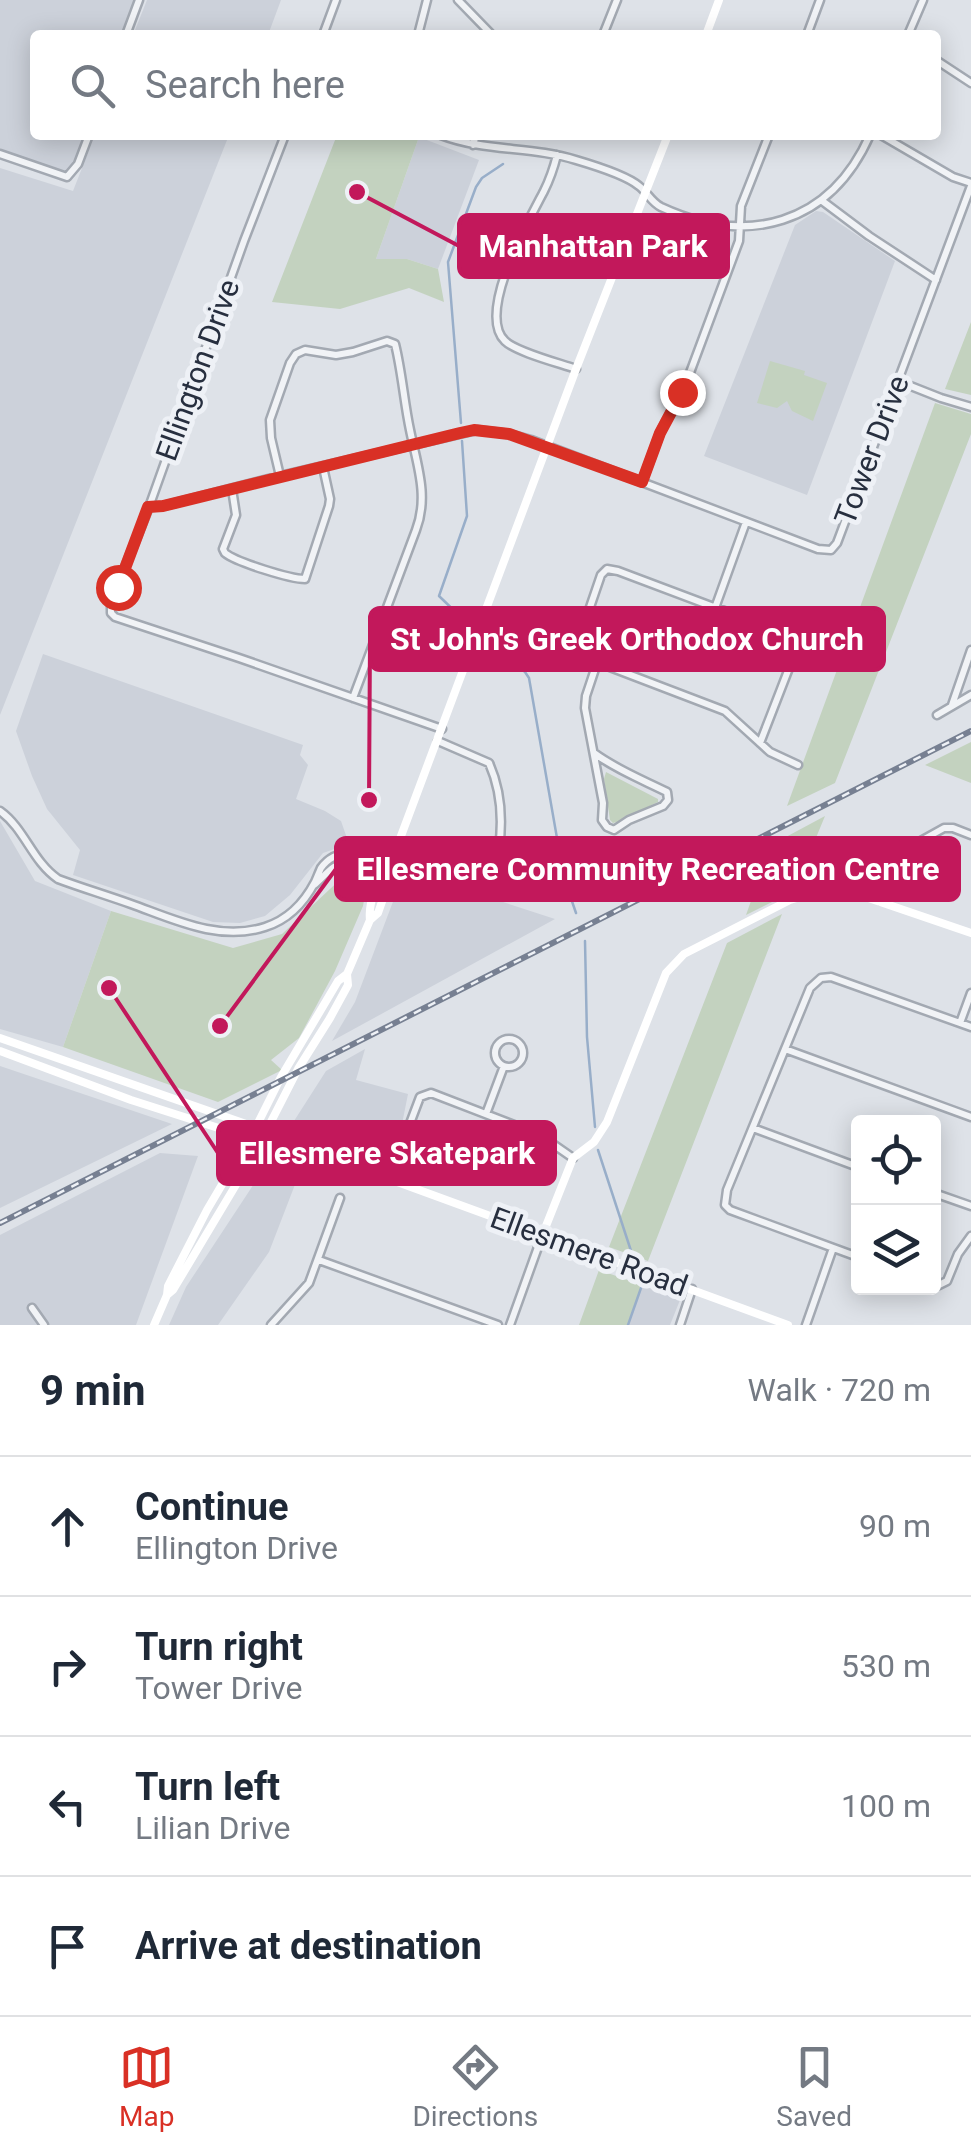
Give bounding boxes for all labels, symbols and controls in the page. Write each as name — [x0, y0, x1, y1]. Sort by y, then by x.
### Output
search box — [30, 30, 941, 140]
icon: search — [65, 58, 120, 113]
text: Search here — [145, 63, 345, 107]
callout: Manhattan Park — [459, 215, 728, 277]
text: Manhattan Park — [478, 227, 709, 265]
street label: Ellington Drive — [149, 274, 247, 465]
route end — [660, 370, 706, 416]
street label: Tower Drive — [827, 370, 916, 529]
route start — [96, 565, 142, 611]
callout: St John's Greek Orthodox Church — [370, 608, 884, 670]
text: St John's Greek Orthodox Church — [390, 620, 864, 658]
callout: Ellesmere Community Recreation Centre — [336, 838, 959, 900]
text: Ellesmere Community Recreation Centre — [356, 850, 940, 888]
map controls — [851, 1115, 941, 1295]
button: locate — [851, 1115, 941, 1205]
callout: Ellesmere Skatepark — [218, 1122, 555, 1184]
text: Ellesmere Skatepark — [239, 1134, 536, 1172]
street label: Ellesmere Road — [486, 1200, 693, 1303]
button: layers — [851, 1205, 941, 1295]
text: 9 min — [40, 1366, 146, 1415]
text: Walk · 720 m — [748, 1371, 931, 1409]
text: Continue — [135, 1485, 289, 1529]
icon: ahead — [40, 1499, 95, 1554]
text: 90 m — [859, 1507, 931, 1545]
text: Ellington Drive — [135, 1529, 338, 1567]
text: Turn right — [135, 1625, 303, 1669]
icon: right — [40, 1639, 95, 1694]
text: 530 m — [841, 1647, 931, 1685]
text: Tower Drive — [135, 1669, 302, 1707]
text: Turn left — [135, 1765, 280, 1809]
icon: left — [40, 1779, 95, 1834]
text: 100 m — [841, 1787, 931, 1825]
text: Lilian Drive — [135, 1809, 290, 1847]
icon: arrive — [40, 1919, 95, 1974]
text: Arrive at destination — [135, 1924, 482, 1968]
tab: Map — [119, 2040, 174, 2133]
tab: Directions — [412, 2040, 538, 2133]
tab: Saved — [776, 2040, 852, 2133]

